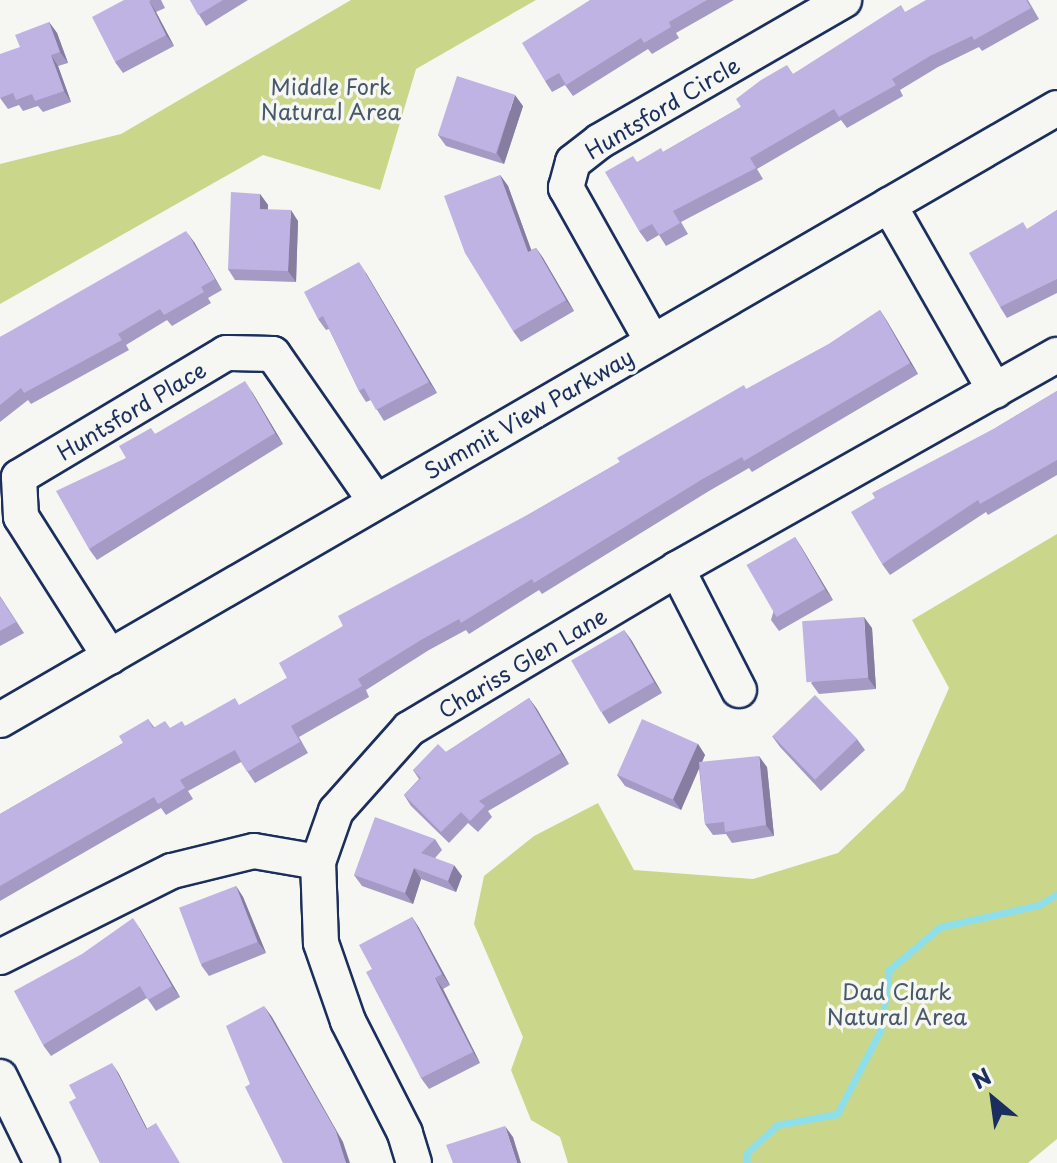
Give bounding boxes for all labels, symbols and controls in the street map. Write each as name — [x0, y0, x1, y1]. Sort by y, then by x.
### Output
street label: Huntsford Circle — [580, 50, 744, 164]
park label: Middle Fork Natural Area — [260, 72, 402, 124]
street label: Summit View Parkway — [418, 342, 638, 484]
street label: Huntsford Place — [52, 355, 210, 465]
street label: Chariss Glen Lane — [432, 601, 612, 723]
park label: Dad Clark Natural Area — [826, 977, 968, 1028]
north arrow — [953, 1059, 1033, 1139]
text: N — [965, 1059, 997, 1096]

